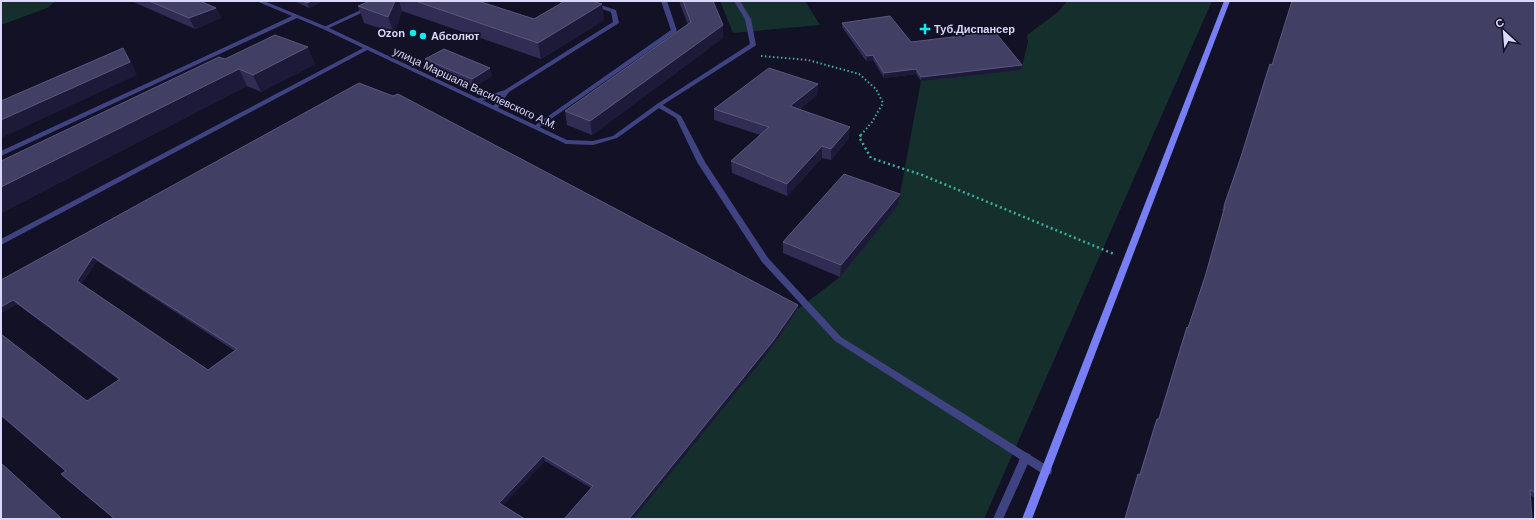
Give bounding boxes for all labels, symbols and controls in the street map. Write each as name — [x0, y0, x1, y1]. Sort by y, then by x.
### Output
north arrow — [1484, 12, 1524, 52]
text: С — [1493, 15, 1506, 31]
place label: Туб.Диспансер — [934, 22, 1015, 36]
marker: Туб.Диспансер — [919, 23, 931, 35]
place label: Ozon — [377, 26, 405, 40]
marker: Ozon — [408, 28, 418, 38]
place label: Абсолют — [431, 29, 480, 43]
marker: Абсолют — [418, 31, 428, 41]
street label: улица Маршала Василевского А.М. — [391, 44, 559, 132]

